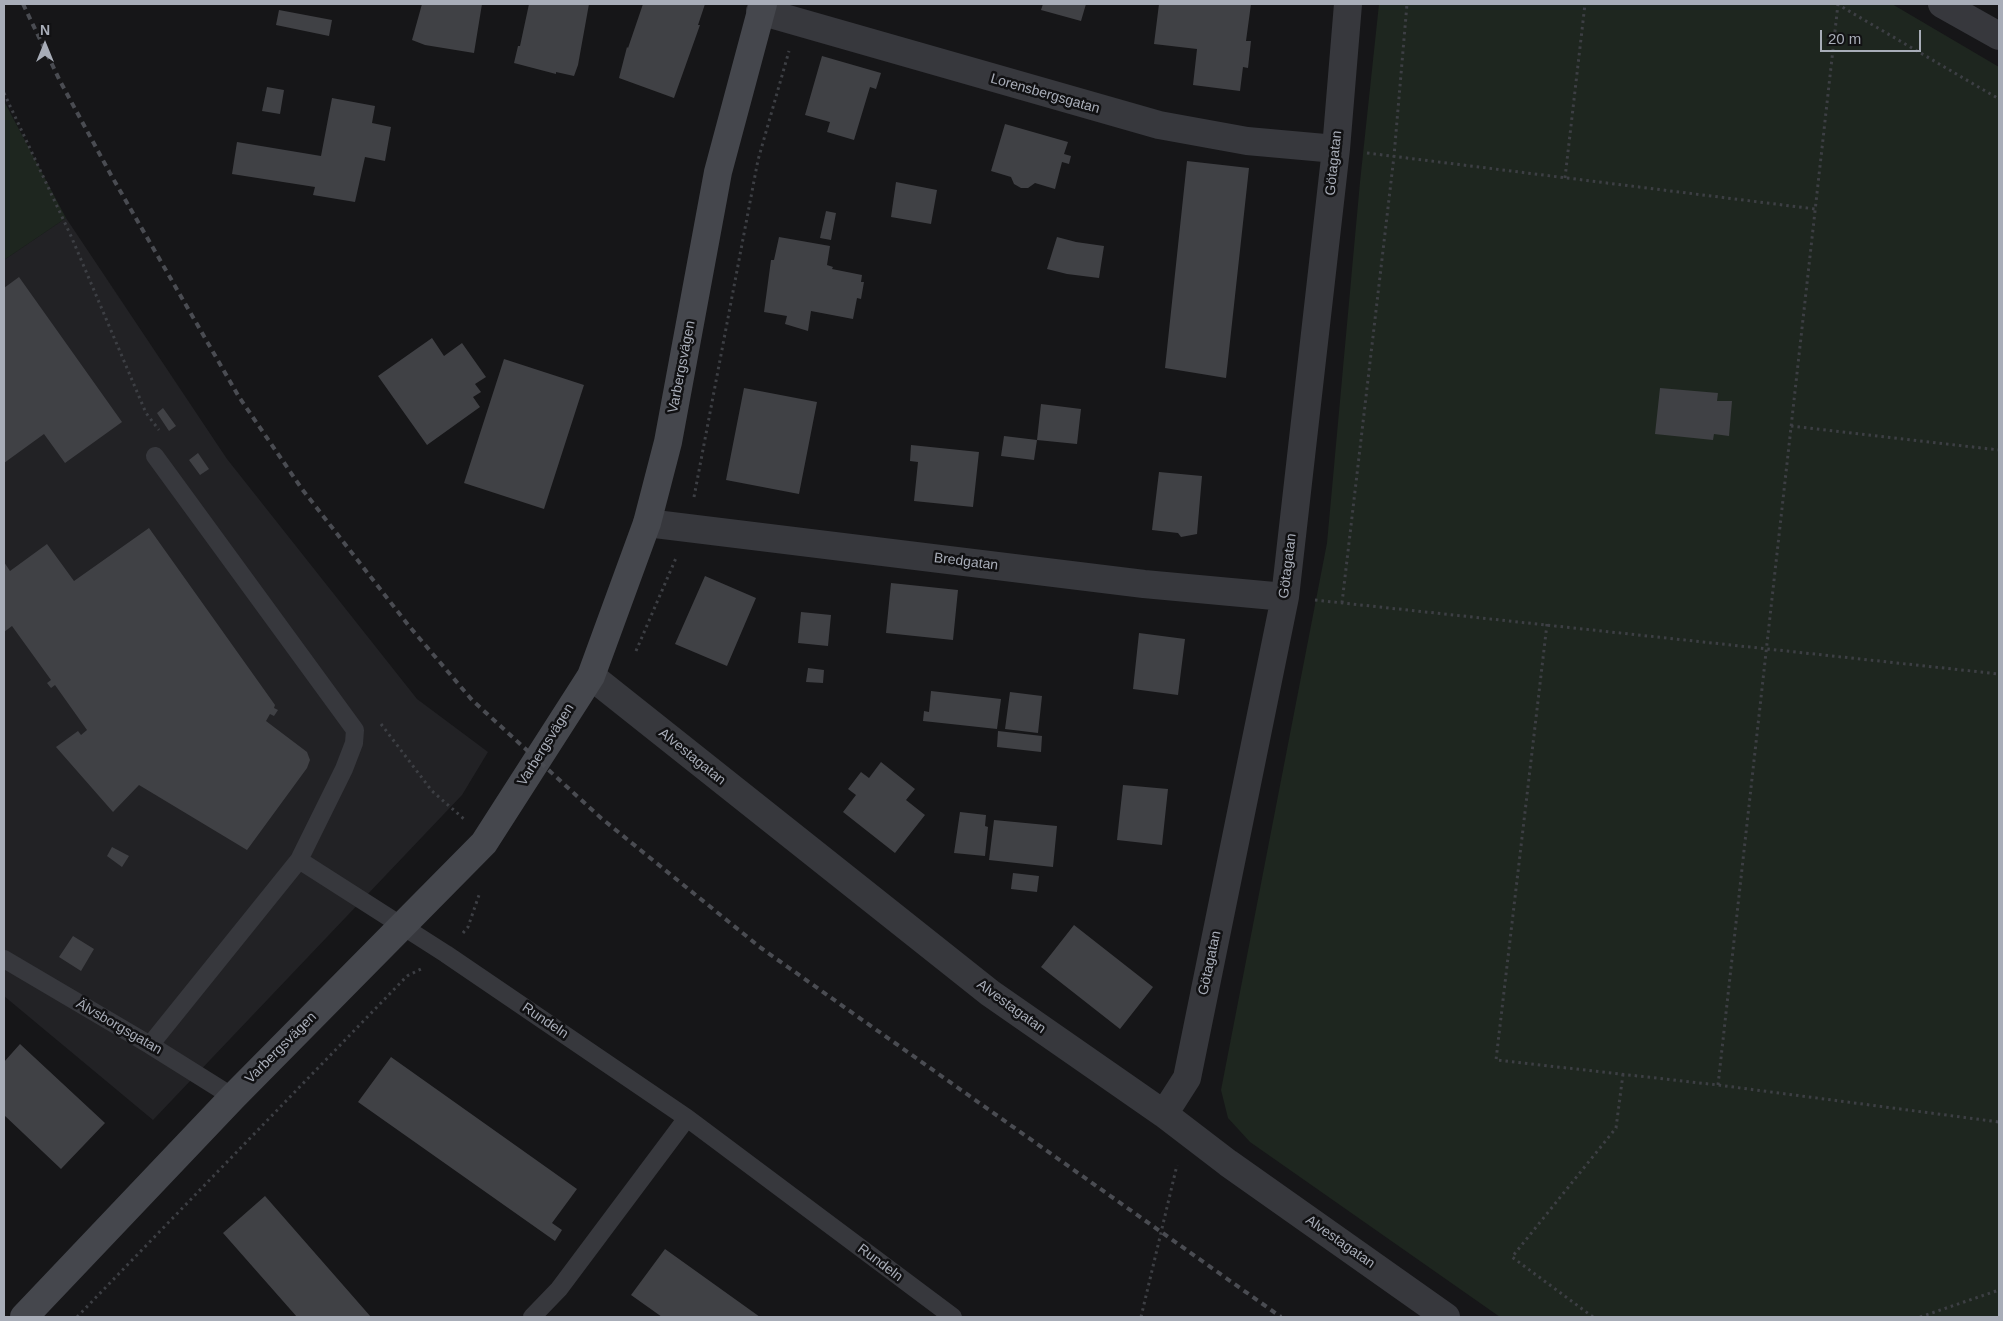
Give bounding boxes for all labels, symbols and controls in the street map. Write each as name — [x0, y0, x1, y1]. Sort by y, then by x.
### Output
north arrow — [20, 20, 70, 70]
scale bar — [1823, 20, 1924, 52]
text: N — [40, 22, 50, 38]
text: 20 m — [1828, 30, 1861, 47]
street label: Lorensbergsgatan — [988, 70, 1102, 118]
street label: Götagatan — [1322, 130, 1346, 196]
street label: Varbergsvägen — [665, 319, 699, 415]
street label: Götagatan — [1276, 533, 1300, 599]
street label: Bredgatan — [933, 550, 999, 574]
street label: Varbergsvägen — [514, 701, 578, 789]
street label: Alvestagatan — [655, 725, 729, 789]
street label: Götagatan — [1195, 929, 1225, 997]
street label: Alvestagatan — [973, 976, 1049, 1038]
street label: Älvsborgsgatan — [73, 996, 165, 1058]
street label: Rundeln — [519, 999, 571, 1043]
street label: Varbergsvägen — [242, 1009, 320, 1087]
street label: Alvestagatan — [1302, 1212, 1378, 1272]
street label: Rundeln — [854, 1241, 906, 1285]

